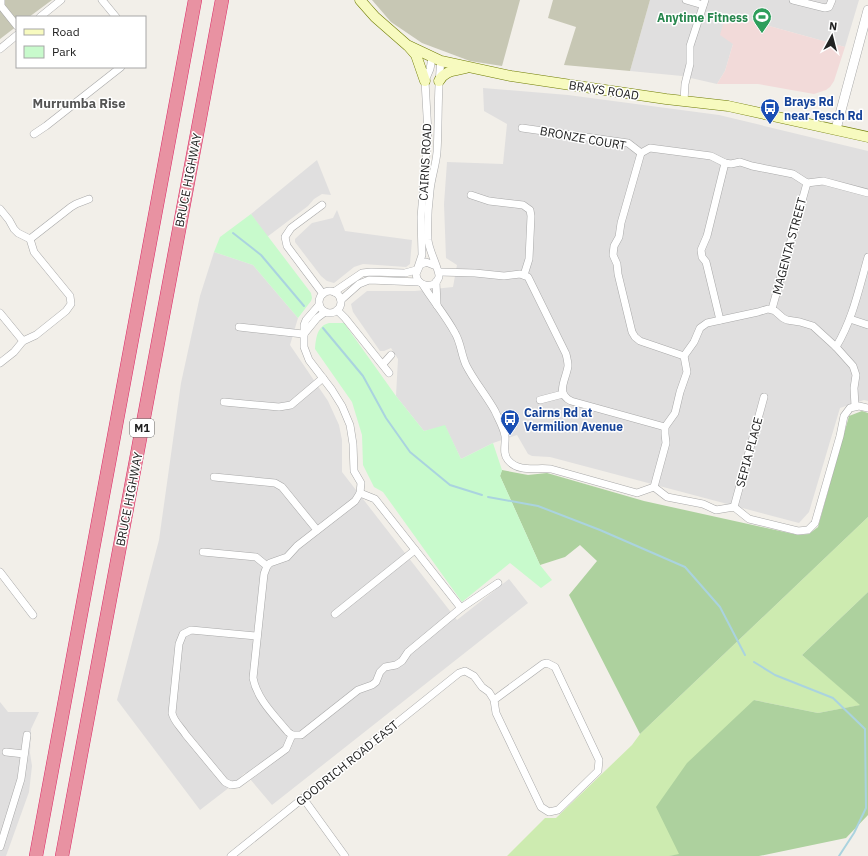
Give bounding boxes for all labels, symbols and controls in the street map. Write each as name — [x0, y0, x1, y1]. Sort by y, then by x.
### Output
sports icon: Anytime Fitness — [751, 6, 773, 34]
place label: Anytime Fitness — [657, 10, 748, 25]
legend — [16, 16, 146, 68]
north arrow — [812, 16, 852, 56]
text: N — [828, 19, 838, 34]
text: Road — [52, 24, 80, 39]
text: Park — [52, 44, 77, 59]
street label: BRAYS ROAD — [568, 77, 640, 103]
place label: Brays Rd near Tesch Rd — [784, 94, 863, 123]
district label: Murrumba Rise — [33, 95, 125, 112]
bus stop icon: Brays Rd near Tesch Rd — [759, 97, 781, 125]
street label: CAIRNS ROAD — [415, 123, 435, 201]
street label: BRONZE COURT — [539, 123, 627, 153]
street label: BRUCE HIGHWAY — [172, 132, 204, 228]
street label: MAGENTA STREET — [769, 196, 809, 296]
place label: Cairns Rd at Vermilion Avenue — [524, 405, 623, 434]
bus stop icon: Cairns Rd at Vermilion Avenue — [499, 408, 521, 436]
street label: SEPIA PLACE — [732, 415, 766, 489]
road number: M1 — [130, 419, 154, 437]
street label: BRUCE HIGHWAY — [113, 451, 145, 547]
street label: GOODRICH ROAD EAST — [293, 717, 401, 809]

